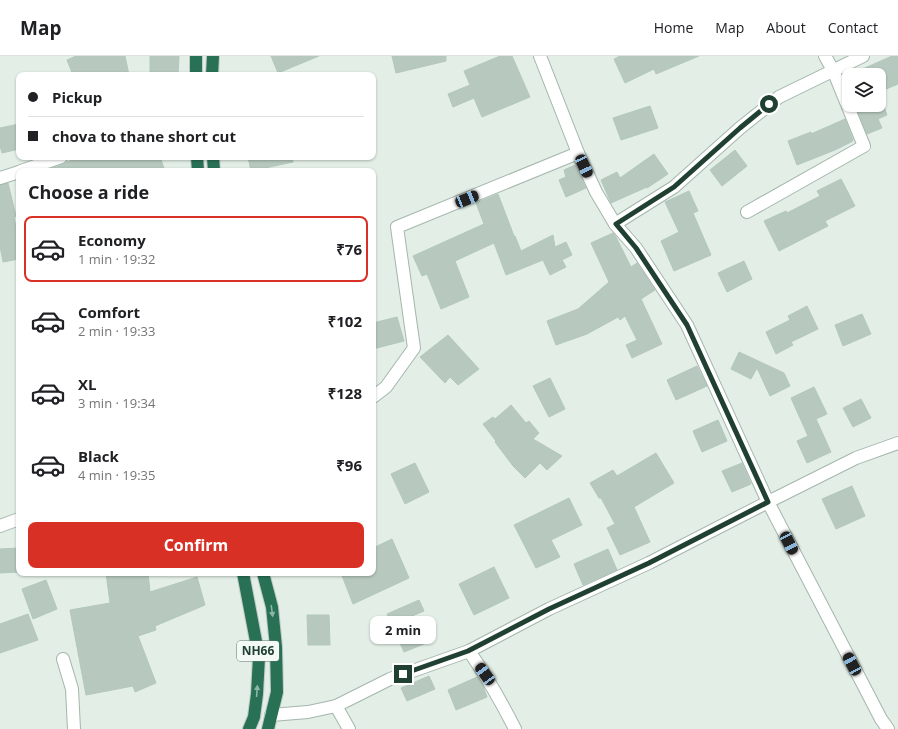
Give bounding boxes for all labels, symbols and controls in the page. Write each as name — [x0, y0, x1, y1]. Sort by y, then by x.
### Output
text: Map — [20, 15, 61, 41]
text: Home — [654, 18, 693, 37]
text: Map — [715, 18, 744, 37]
text: About — [766, 18, 806, 37]
text: Contact — [828, 18, 878, 37]
map controls — [842, 68, 886, 112]
button: layers — [842, 68, 886, 112]
text: Pickup — [52, 87, 102, 107]
route start — [760, 95, 778, 113]
text: chova to thane short cut — [52, 126, 236, 146]
car — [573, 153, 595, 179]
text: Choose a ride — [28, 180, 149, 204]
car — [454, 189, 480, 209]
text: Economy — [78, 230, 146, 250]
icon: car — [30, 231, 66, 267]
text: ₹76 — [336, 239, 362, 259]
text: 1 min · 19:32 — [78, 250, 155, 268]
text: Comfort — [78, 302, 140, 322]
icon: car — [30, 303, 66, 339]
text: ₹102 — [328, 311, 362, 331]
text: 2 min · 19:33 — [78, 322, 155, 340]
text: XL — [78, 374, 96, 394]
icon: car — [30, 375, 66, 411]
text: ₹128 — [328, 383, 362, 403]
text: 3 min · 19:34 — [78, 394, 155, 412]
text: Black — [78, 446, 119, 466]
icon: car — [30, 447, 66, 483]
text: ₹96 — [336, 455, 362, 475]
text: 4 min · 19:35 — [78, 466, 155, 484]
button: Confirm — [28, 522, 364, 568]
car — [778, 530, 800, 556]
one-way arrow — [269, 605, 275, 617]
callout: 2 min — [370, 616, 436, 644]
text: 2 min — [385, 621, 421, 639]
road number: NH66 — [237, 641, 279, 661]
car — [841, 651, 863, 677]
car — [473, 661, 497, 687]
route end — [394, 665, 412, 683]
one-way arrow — [254, 685, 261, 697]

